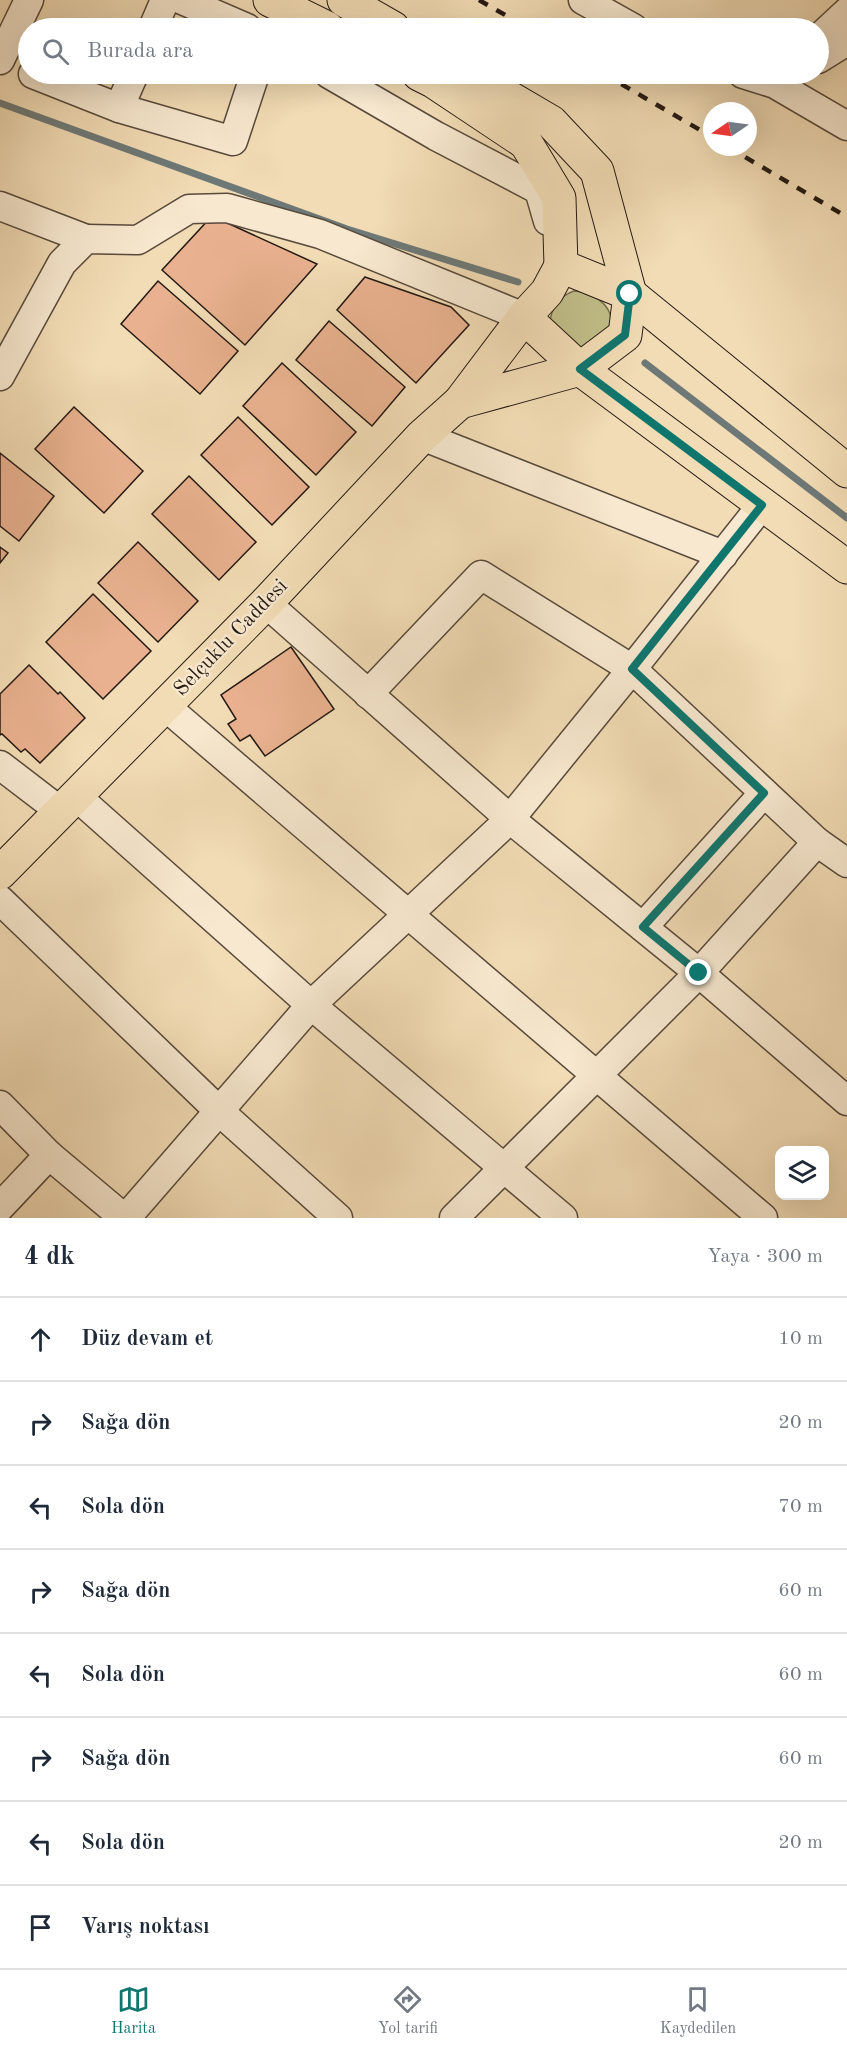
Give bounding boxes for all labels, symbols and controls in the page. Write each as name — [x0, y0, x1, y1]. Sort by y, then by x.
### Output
search box — [18, 18, 829, 84]
icon: search — [39, 35, 72, 68]
text: Burada ara — [87, 40, 193, 62]
north arrow — [703, 102, 757, 156]
route start — [616, 280, 642, 306]
street label: Selçuklu Caddesi — [170, 576, 292, 700]
route end — [685, 959, 711, 985]
map controls — [775, 1146, 829, 1200]
button: layers — [775, 1146, 829, 1200]
text: 4 dk — [24, 1244, 75, 1270]
text: Yaya · 300 m — [707, 1247, 823, 1267]
icon: ahead — [24, 1323, 57, 1356]
text: Düz devam et — [81, 1328, 213, 1350]
text: 10 m — [778, 1329, 823, 1349]
icon: right — [24, 1407, 57, 1440]
text: Sağa dön — [81, 1412, 171, 1434]
text: 20 m — [778, 1413, 823, 1433]
icon: left — [24, 1491, 57, 1524]
text: Sola dön — [81, 1496, 165, 1518]
text: 70 m — [778, 1497, 823, 1517]
icon: right — [24, 1575, 57, 1608]
text: Sağa dön — [81, 1580, 171, 1602]
text: 60 m — [778, 1581, 823, 1601]
icon: left — [24, 1659, 57, 1692]
text: Sola dön — [81, 1664, 165, 1686]
text: 60 m — [778, 1665, 823, 1685]
icon: right — [24, 1743, 57, 1776]
text: Sağa dön — [81, 1748, 171, 1770]
text: 60 m — [778, 1749, 823, 1769]
icon: left — [24, 1827, 57, 1860]
text: Sola dön — [81, 1832, 165, 1854]
text: 20 m — [778, 1833, 823, 1853]
icon: arrive — [24, 1911, 57, 1944]
text: Varış noktası — [81, 1916, 210, 1938]
tab: Harita — [111, 1983, 156, 2039]
tab: Yol tarifi — [378, 1983, 438, 2039]
tab: Kaydedilen — [660, 1983, 736, 2039]

